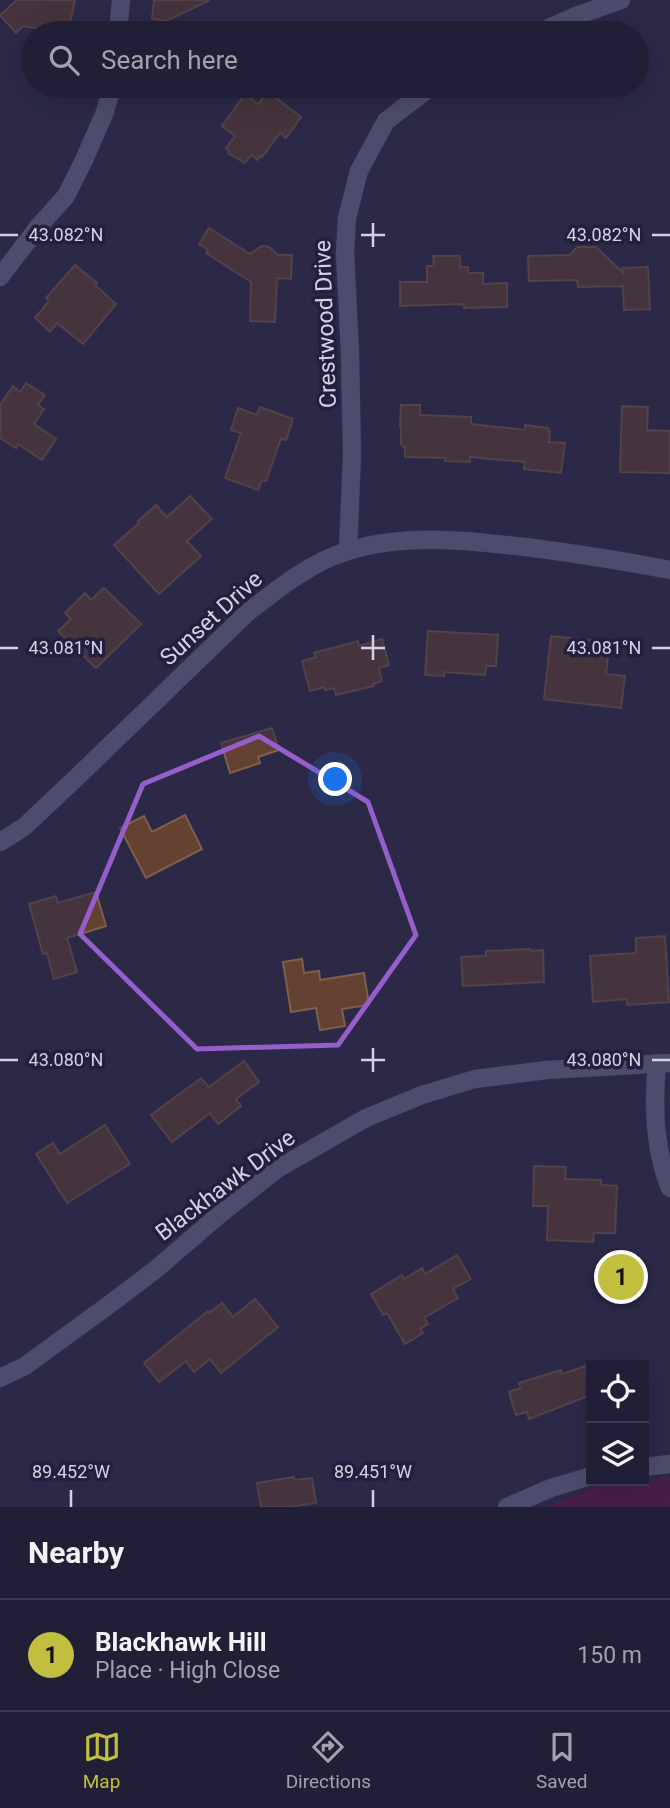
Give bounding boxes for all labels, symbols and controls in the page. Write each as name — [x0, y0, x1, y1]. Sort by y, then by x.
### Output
search box — [21, 21, 649, 98]
icon: search — [45, 41, 83, 79]
text: Search here — [101, 45, 238, 75]
text: 43.082°N — [29, 224, 103, 245]
text: 43.082°N — [567, 224, 641, 245]
street label: Crestwood Drive — [309, 240, 342, 408]
street label: Sunset Drive — [155, 566, 268, 671]
text: 43.081°N — [29, 637, 103, 658]
text: 43.081°N — [567, 637, 641, 658]
your location — [318, 762, 352, 796]
text: 43.080°N — [29, 1049, 103, 1070]
text: 43.080°N — [567, 1049, 641, 1070]
street label: Blackhawk Drive — [150, 1124, 300, 1247]
pin: 1 — [598, 1251, 644, 1303]
map controls — [586, 1360, 649, 1486]
button: locate — [586, 1360, 649, 1423]
button: layers — [586, 1423, 649, 1486]
text: 89.452°W — [32, 1461, 110, 1482]
text: 89.451°W — [334, 1461, 412, 1482]
text: Nearby — [28, 1535, 124, 1570]
text: Blackhawk Hill — [95, 1627, 267, 1657]
text: 1 — [44, 1642, 58, 1669]
text: 150 m — [577, 1642, 642, 1669]
text: Place · High Close — [95, 1657, 280, 1684]
tab: Map — [83, 1728, 121, 1793]
tab: Directions — [286, 1728, 371, 1793]
tab: Saved — [536, 1728, 587, 1793]

